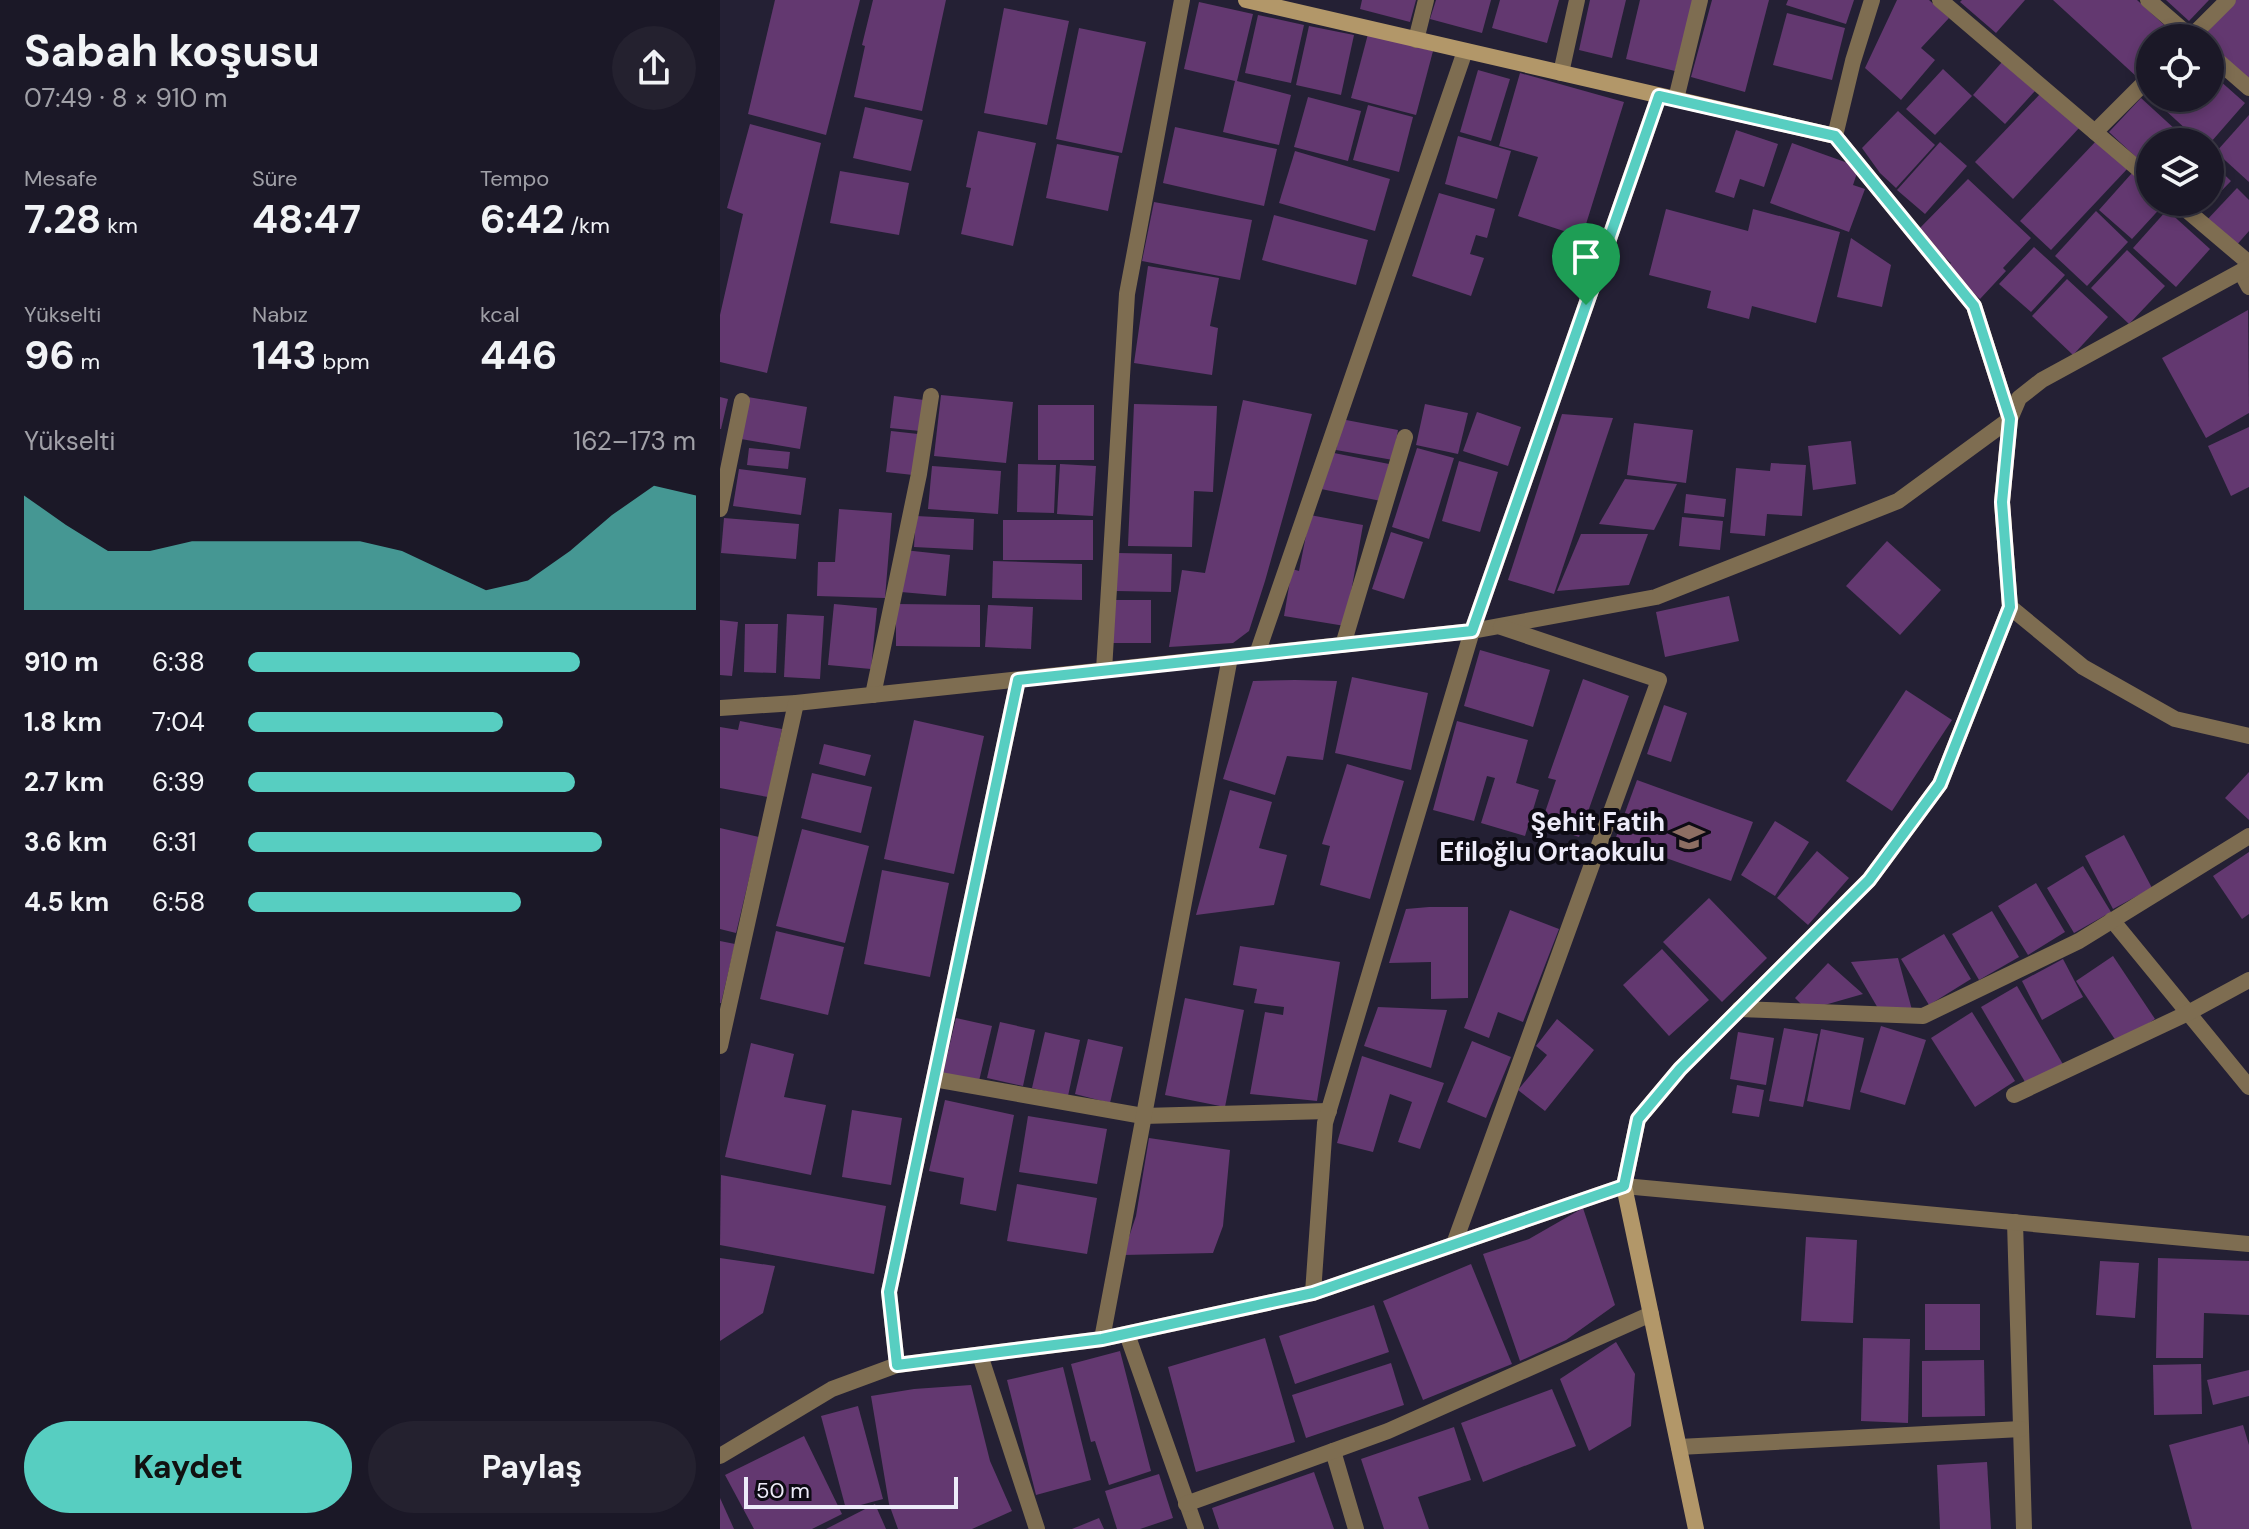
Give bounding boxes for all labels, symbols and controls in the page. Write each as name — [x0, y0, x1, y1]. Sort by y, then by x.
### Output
text: Sabah koşusu — [24, 22, 320, 80]
map controls — [2136, 24, 2224, 216]
button: locate — [2136, 24, 2224, 112]
button: share — [612, 26, 696, 110]
text: 07:49 · 8 × 910 m — [24, 81, 227, 115]
button: layers — [2136, 128, 2224, 216]
text: Mesafe — [24, 164, 98, 193]
text: Süre — [252, 164, 298, 193]
text: Tempo — [480, 164, 549, 193]
text: 7.28 — [24, 193, 101, 245]
text: 48:47 — [252, 193, 361, 245]
text: 6:42 — [480, 193, 565, 245]
text: km — [101, 211, 138, 240]
text: /km — [565, 211, 610, 240]
pin — [1552, 223, 1620, 305]
icon: arrive — [1564, 235, 1608, 279]
text: Yükselti — [24, 300, 101, 329]
text: Nabız — [252, 300, 308, 329]
text: kcal — [480, 300, 520, 329]
text: 96 — [24, 329, 75, 381]
text: 143 — [252, 329, 317, 381]
text: 446 — [480, 329, 557, 381]
text: m — [75, 347, 100, 376]
text: bpm — [317, 347, 370, 376]
text: Yükselti — [24, 424, 115, 458]
text: 162–173 m — [573, 424, 696, 458]
text: 910 m — [24, 645, 99, 679]
text: 6:38 — [152, 645, 205, 679]
text: 1.8 km — [24, 705, 102, 739]
text: 7:04 — [152, 705, 205, 739]
text: 2.7 km — [24, 765, 104, 799]
text: 6:39 — [152, 765, 205, 799]
place label: Şehit Fatih Efiloğlu Ortaokulu — [1439, 805, 1665, 869]
school or university icon: Şehit Fatih Efiloğlu Ortaokulu — [1672, 820, 1706, 854]
text: 3.6 km — [24, 825, 108, 859]
text: 6:31 — [152, 825, 197, 859]
text: 4.5 km — [24, 885, 109, 919]
text: 6:58 — [152, 885, 205, 919]
button: Kaydet — [24, 1421, 352, 1513]
button: Paylaş — [368, 1421, 696, 1513]
scale bar — [744, 1473, 958, 1509]
text: 50 m — [756, 1476, 810, 1505]

